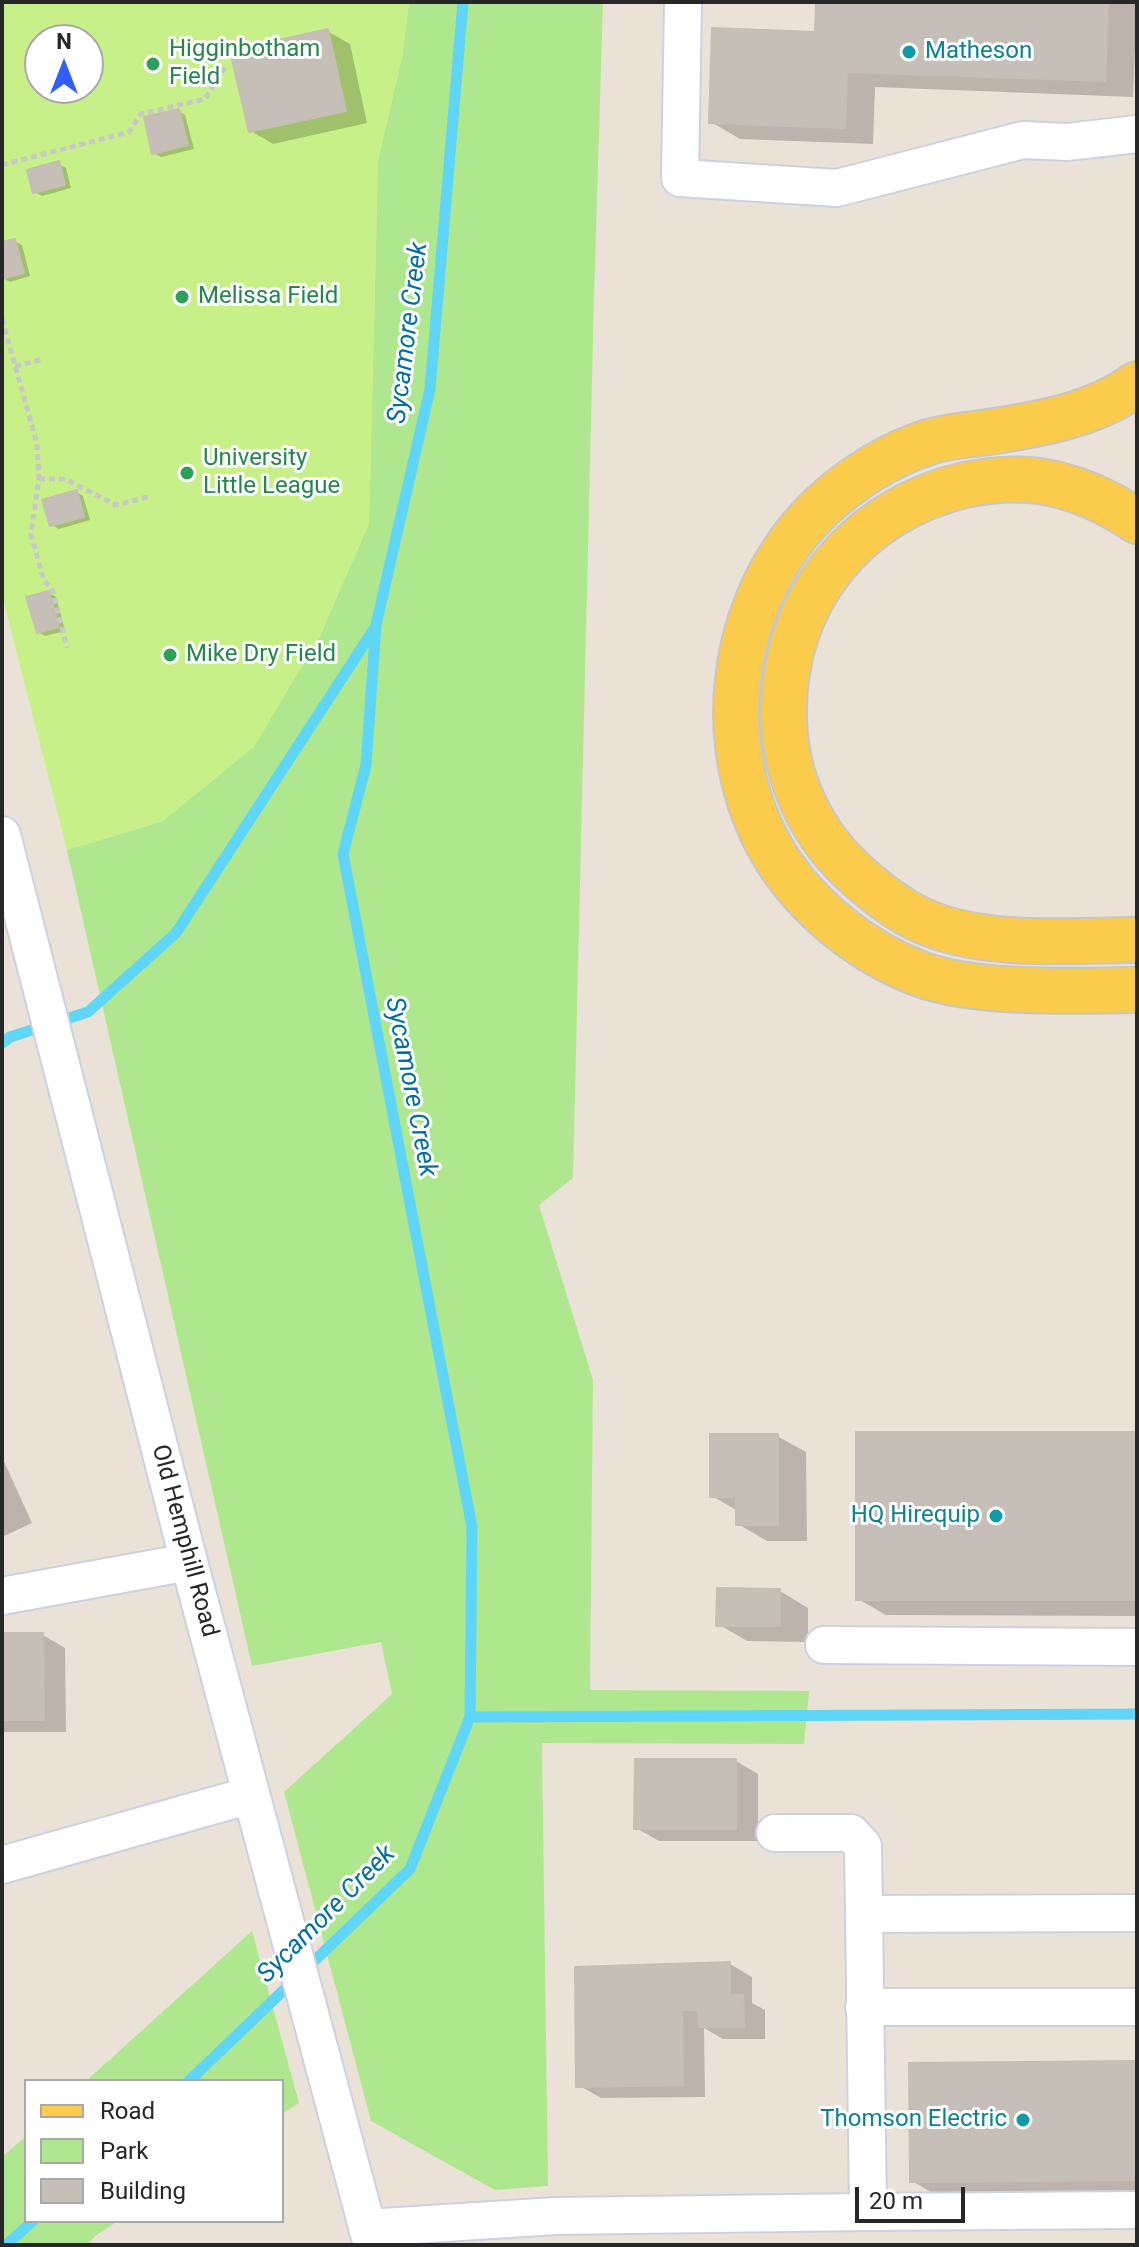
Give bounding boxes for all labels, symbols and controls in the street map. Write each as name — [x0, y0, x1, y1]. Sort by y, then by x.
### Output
north arrow — [24, 24, 104, 104]
text: N — [56, 29, 72, 54]
place label: Higginbotham Field — [169, 36, 320, 92]
place label: Matheson — [925, 38, 1032, 66]
marker: Matheson — [900, 43, 918, 61]
marker: Higginbotham Field — [144, 55, 162, 73]
water label: Sycamore Creek — [382, 241, 436, 425]
place label: Melissa Field — [198, 283, 338, 311]
marker: Melissa Field — [173, 288, 191, 306]
place label: University Little League — [203, 445, 340, 501]
marker: University Little League — [178, 464, 196, 482]
place label: Mike Dry Field — [186, 641, 336, 669]
marker: Mike Dry Field — [161, 646, 179, 664]
water label: Sycamore Creek — [377, 994, 443, 1180]
street label: Old Hemphill Road — [144, 1442, 224, 1640]
place label: HQ Hirequip — [851, 1502, 980, 1530]
marker: HQ Hirequip — [987, 1507, 1005, 1525]
water label: Sycamore Creek — [251, 1839, 403, 1991]
legend — [24, 2079, 284, 2223]
text: Road — [100, 2097, 155, 2125]
place label: Thomson Electric — [820, 2106, 1007, 2134]
marker: Thomson Electric — [1014, 2111, 1032, 2129]
text: Park — [100, 2137, 148, 2165]
scale bar — [859, 2171, 969, 2221]
text: Building — [100, 2177, 186, 2205]
text: 20 m — [869, 2187, 923, 2215]

